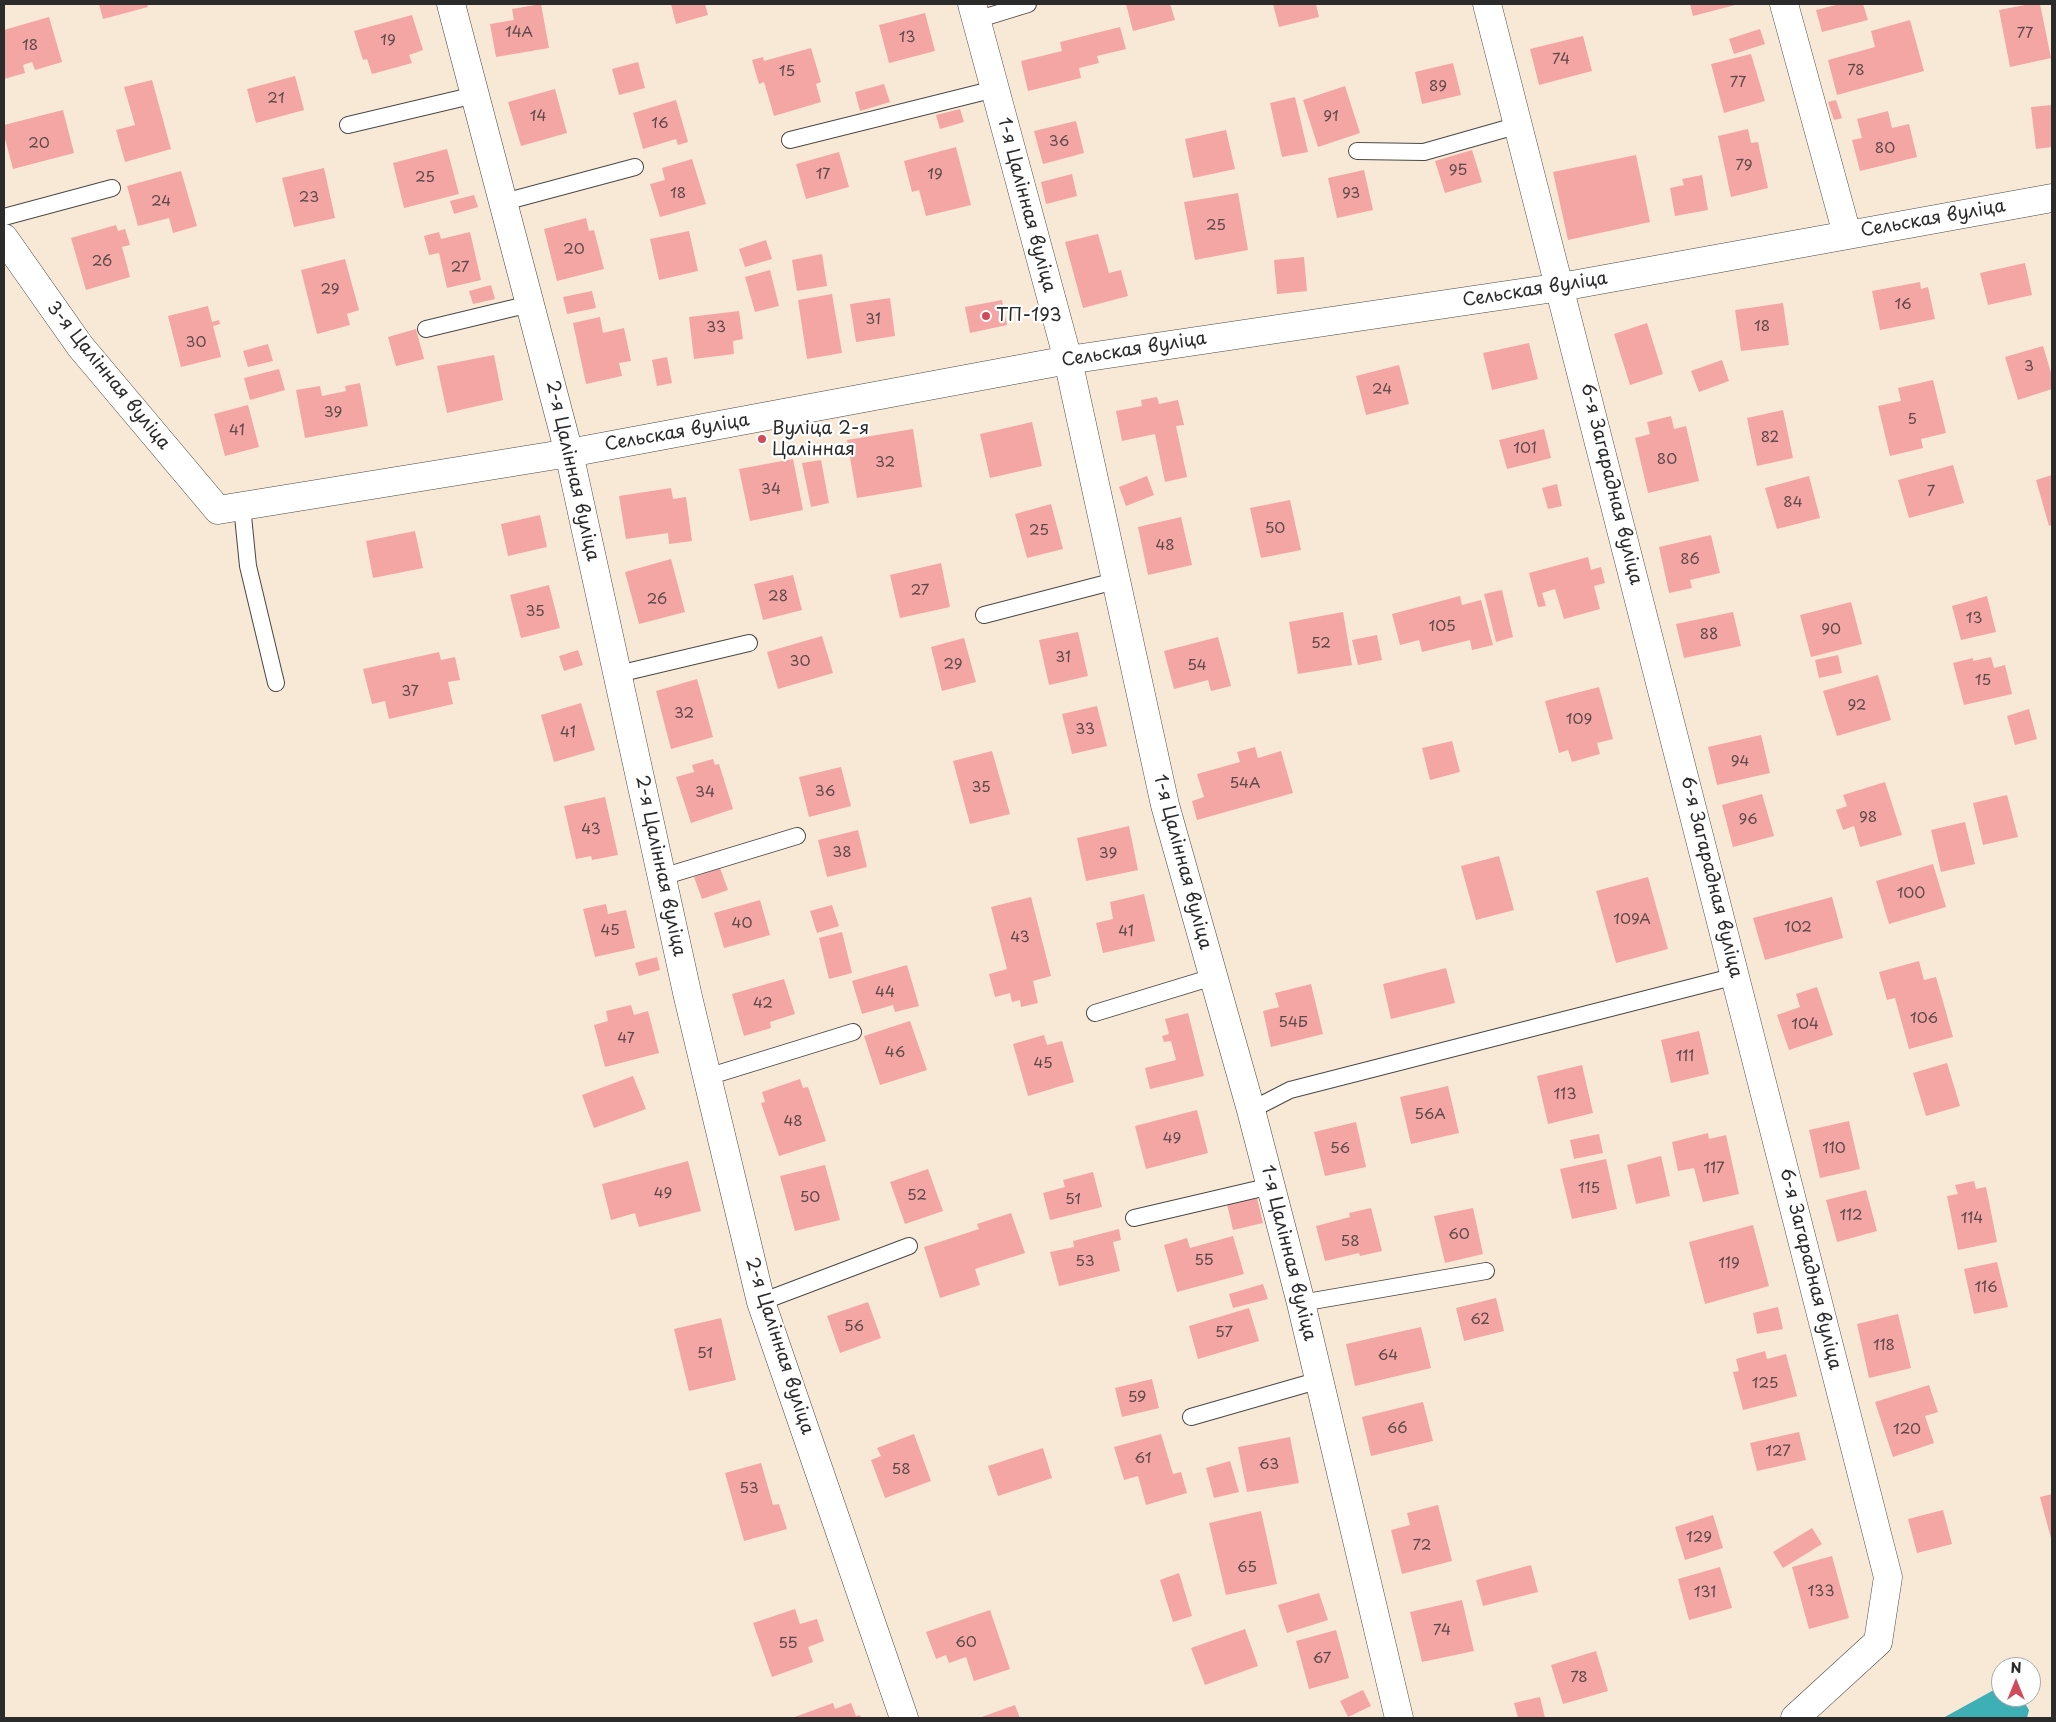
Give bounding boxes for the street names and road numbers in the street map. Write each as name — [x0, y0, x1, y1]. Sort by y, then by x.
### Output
street label: 1-я Цалінная вуліца — [992, 115, 1060, 295]
street label: Сельская вуліца — [1859, 196, 2007, 242]
street label: Сельская вуліца — [1461, 268, 1609, 312]
street label: 3-я Цалінная вуліца — [42, 298, 174, 454]
street label: Сельская вуліца — [1060, 328, 1208, 372]
street label: 2-я Цалінная вуліца — [541, 379, 603, 563]
street label: 6-я Загарадная вуліца — [1575, 381, 1647, 587]
street label: Сельская вуліца — [603, 410, 751, 456]
street label: 1-я Цалінная вуліца — [1148, 772, 1216, 952]
street label: 2-я Цалінная вуліца — [630, 773, 690, 959]
street label: 6-я Загарадная вуліца — [1675, 774, 1747, 980]
street label: 1-я Цалінная вуліца — [1256, 1163, 1320, 1343]
street label: 6-я Загарадная вуліца — [1774, 1166, 1846, 1372]
street label: 2-я Цалінная вуліца — [740, 1255, 818, 1437]

